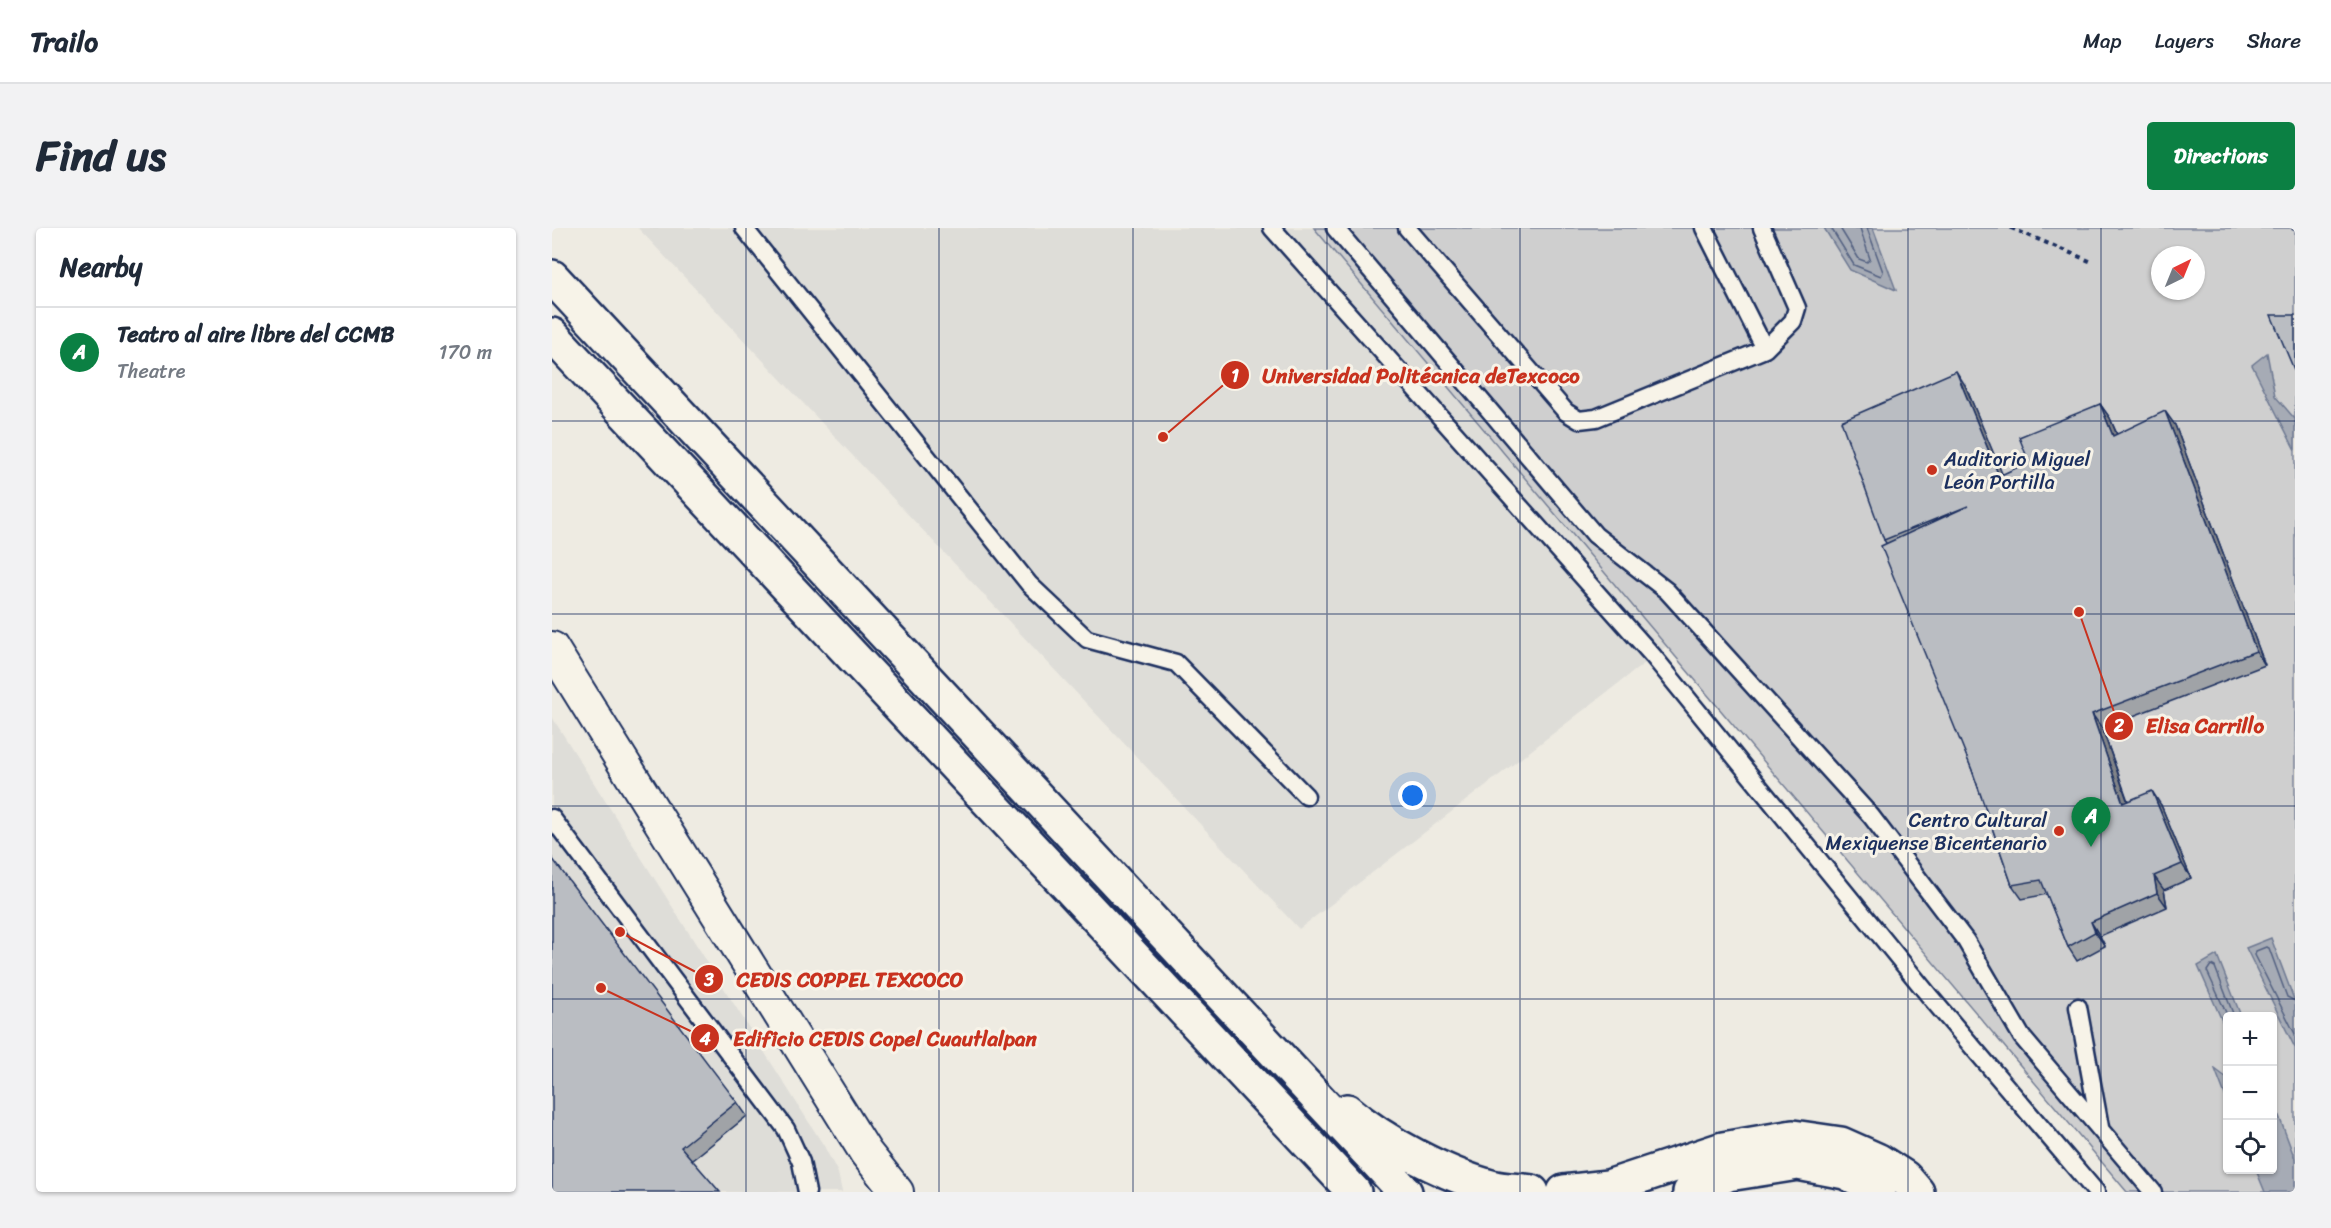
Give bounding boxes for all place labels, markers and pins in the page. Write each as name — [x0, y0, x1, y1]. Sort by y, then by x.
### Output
callout: Universidad Politécnica deTexcoco — [1220, 356, 1592, 395]
place label: Auditorio Miguel León Portilla — [1943, 442, 2092, 500]
marker: Auditorio Miguel León Portilla — [1925, 463, 1939, 477]
callout: Elisa Carrillo — [2104, 706, 2276, 745]
pin: A — [2072, 798, 2110, 847]
place label: Centro Cultural Mexiquense Bicentenario — [1825, 803, 2048, 861]
marker: Centro Cultural Mexiquense Bicentenario — [2052, 824, 2066, 838]
callout: CEDIS COPPEL TEXCOCO — [694, 960, 975, 999]
callout: Edificio CEDIS Copel Cuautlalpan — [690, 1019, 1049, 1058]

